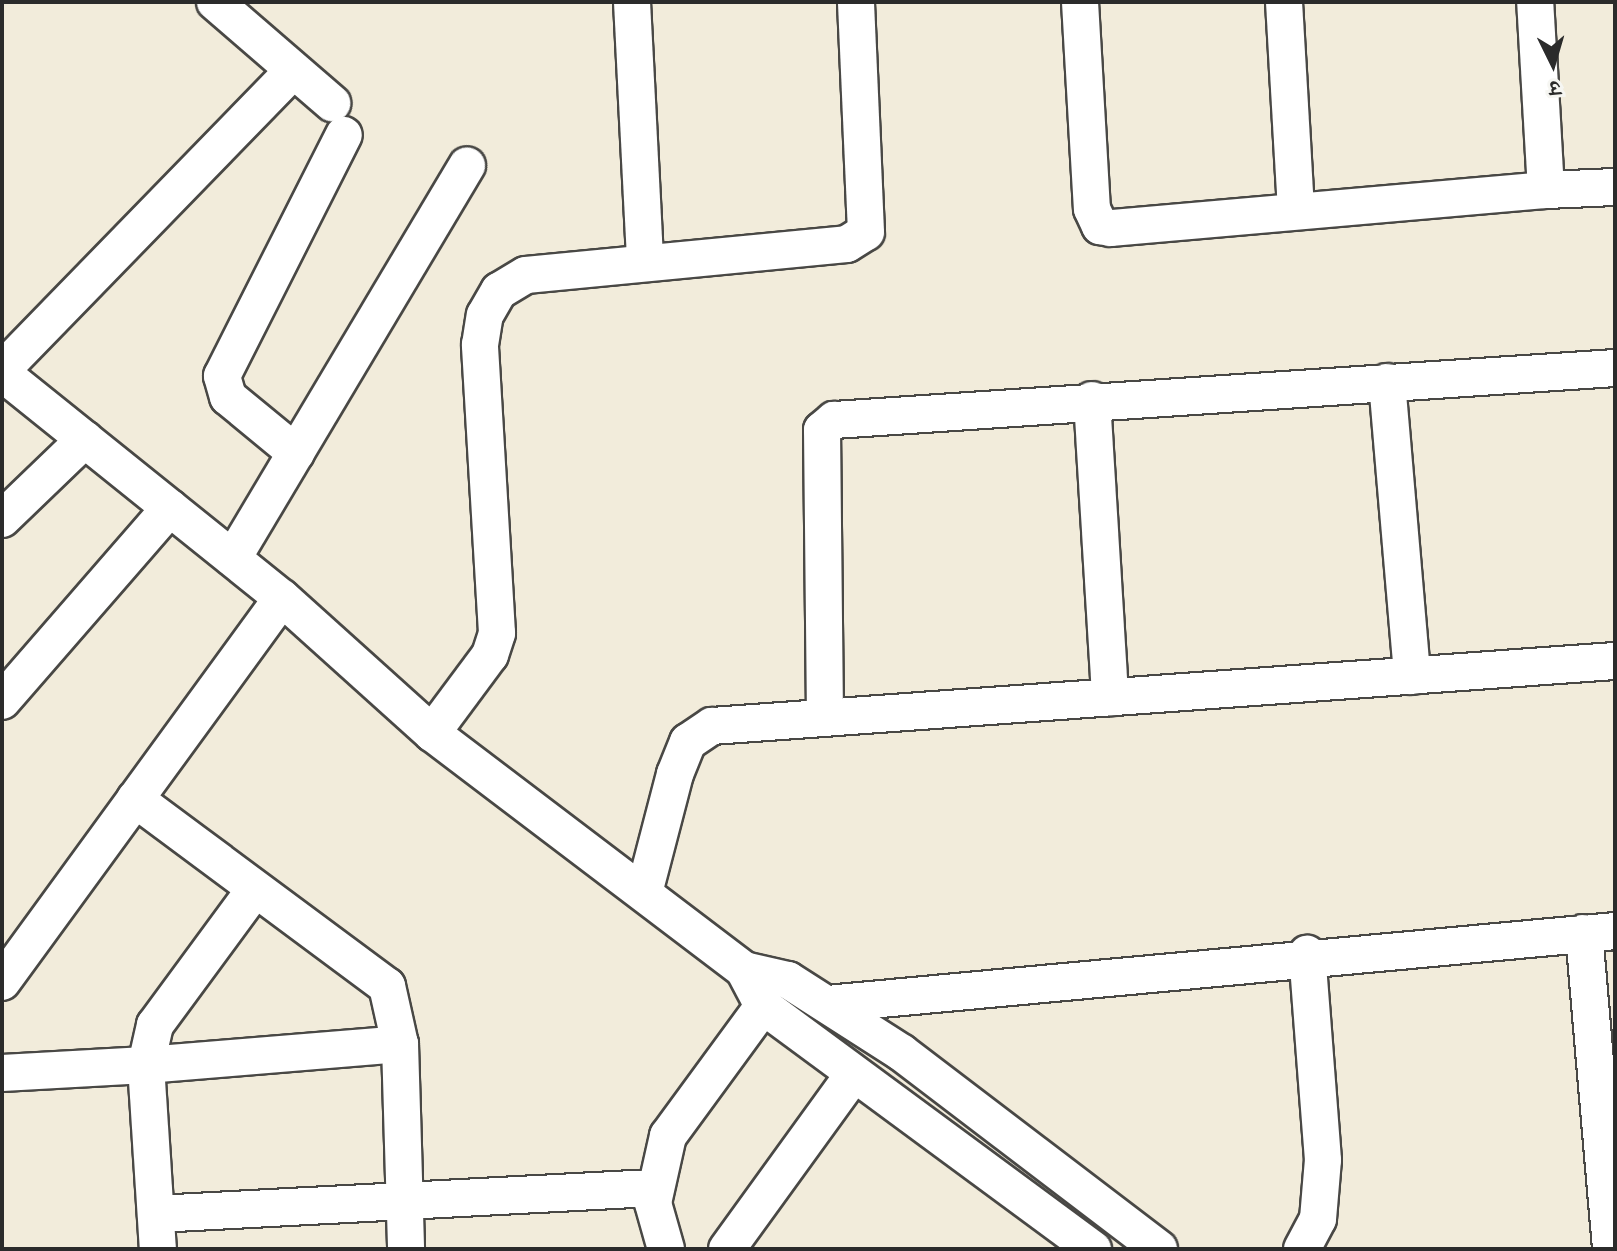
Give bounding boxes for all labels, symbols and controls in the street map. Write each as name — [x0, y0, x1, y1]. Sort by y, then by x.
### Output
north arrow — [1513, 24, 1593, 104]
text: उ — [1548, 72, 1562, 103]

